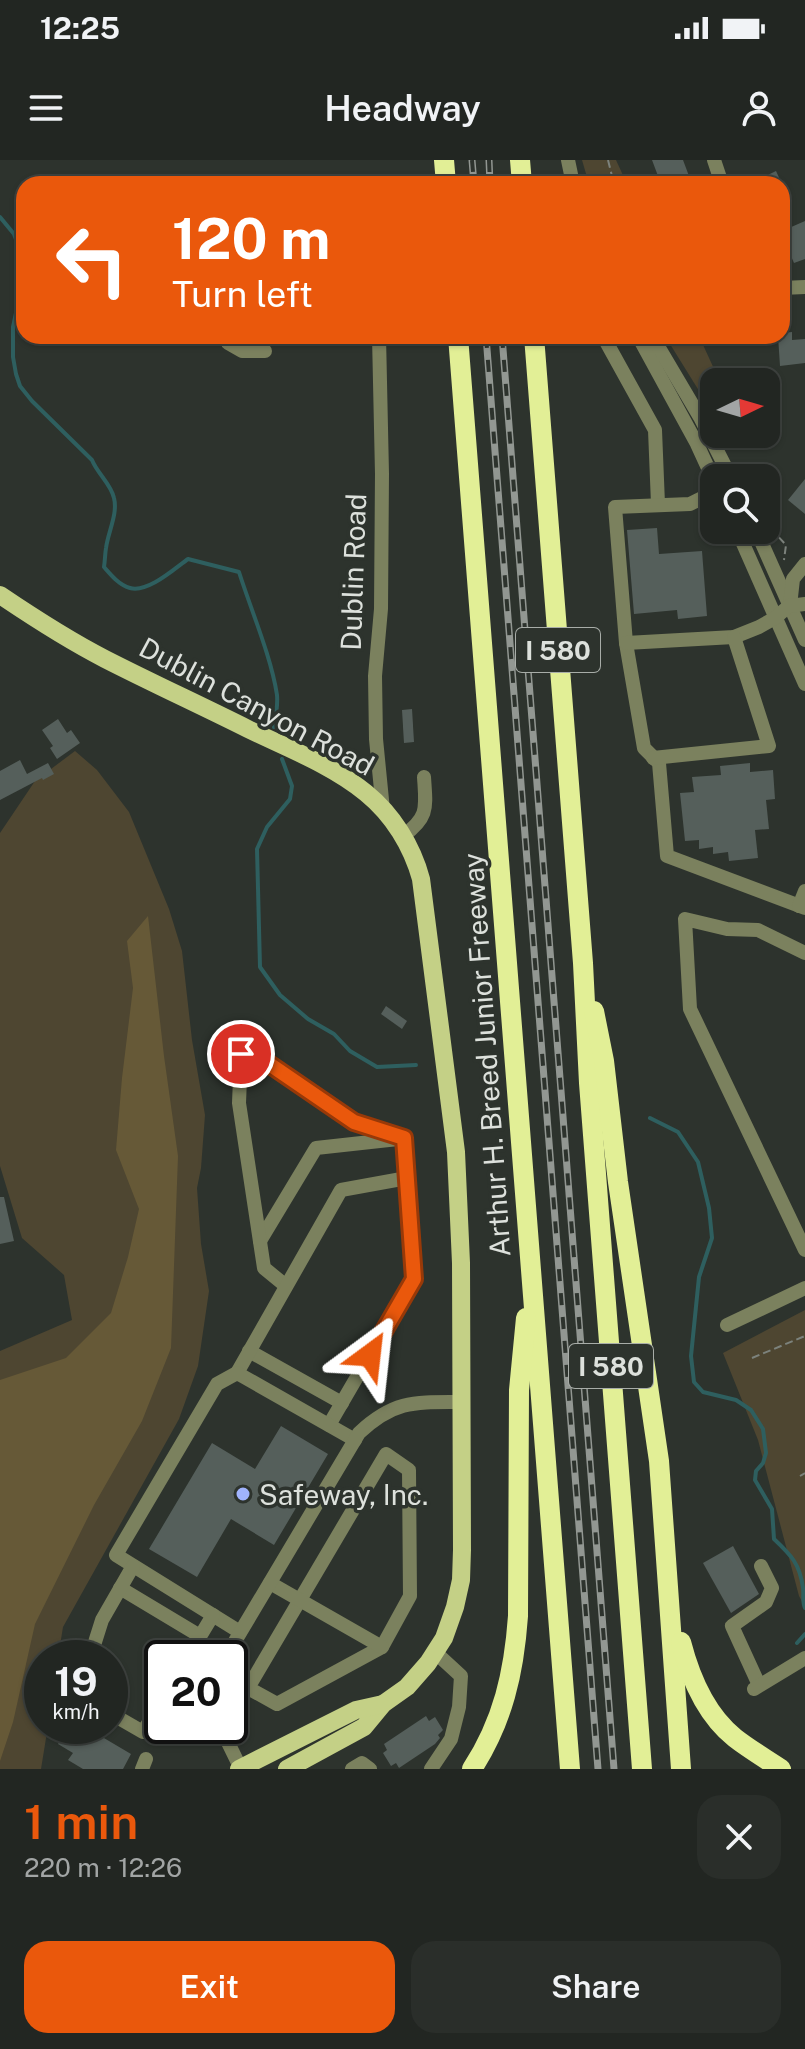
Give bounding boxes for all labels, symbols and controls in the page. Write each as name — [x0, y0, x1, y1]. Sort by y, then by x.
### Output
text: 12:25 — [40, 10, 120, 46]
icon: menu — [24, 86, 68, 130]
icon: person — [737, 86, 781, 130]
text: Headway — [324, 87, 481, 129]
text: 120 m — [172, 206, 330, 272]
icon: left — [40, 208, 144, 312]
text: Turn left — [172, 273, 313, 315]
north arrow — [700, 368, 780, 448]
map controls — [700, 368, 780, 544]
button: search — [700, 464, 780, 544]
street label: Dublin Road — [334, 493, 372, 651]
road number: I 580 — [516, 628, 600, 672]
street label: Dublin Canyon Road — [134, 630, 380, 782]
street label: Arthur H. Breed Junior Freeway — [455, 852, 517, 1258]
pin — [207, 1020, 275, 1088]
icon: arrive — [219, 1032, 263, 1076]
position arrow — [328, 1313, 412, 1397]
road number: I 580 — [569, 1344, 653, 1388]
place label: Safeway, Inc. — [259, 1478, 428, 1511]
marker: Safeway, Inc. — [234, 1485, 252, 1503]
speed limit sign: 20 — [144, 1640, 248, 1744]
text: 19 — [54, 1658, 98, 1705]
text: km/h — [52, 1700, 100, 1724]
text: 1 min — [24, 1793, 138, 1850]
button: close — [697, 1795, 781, 1879]
text: 220 m · 12:26 — [24, 1852, 182, 1883]
button: Exit — [24, 1941, 395, 2033]
button: Share — [411, 1941, 781, 2033]

